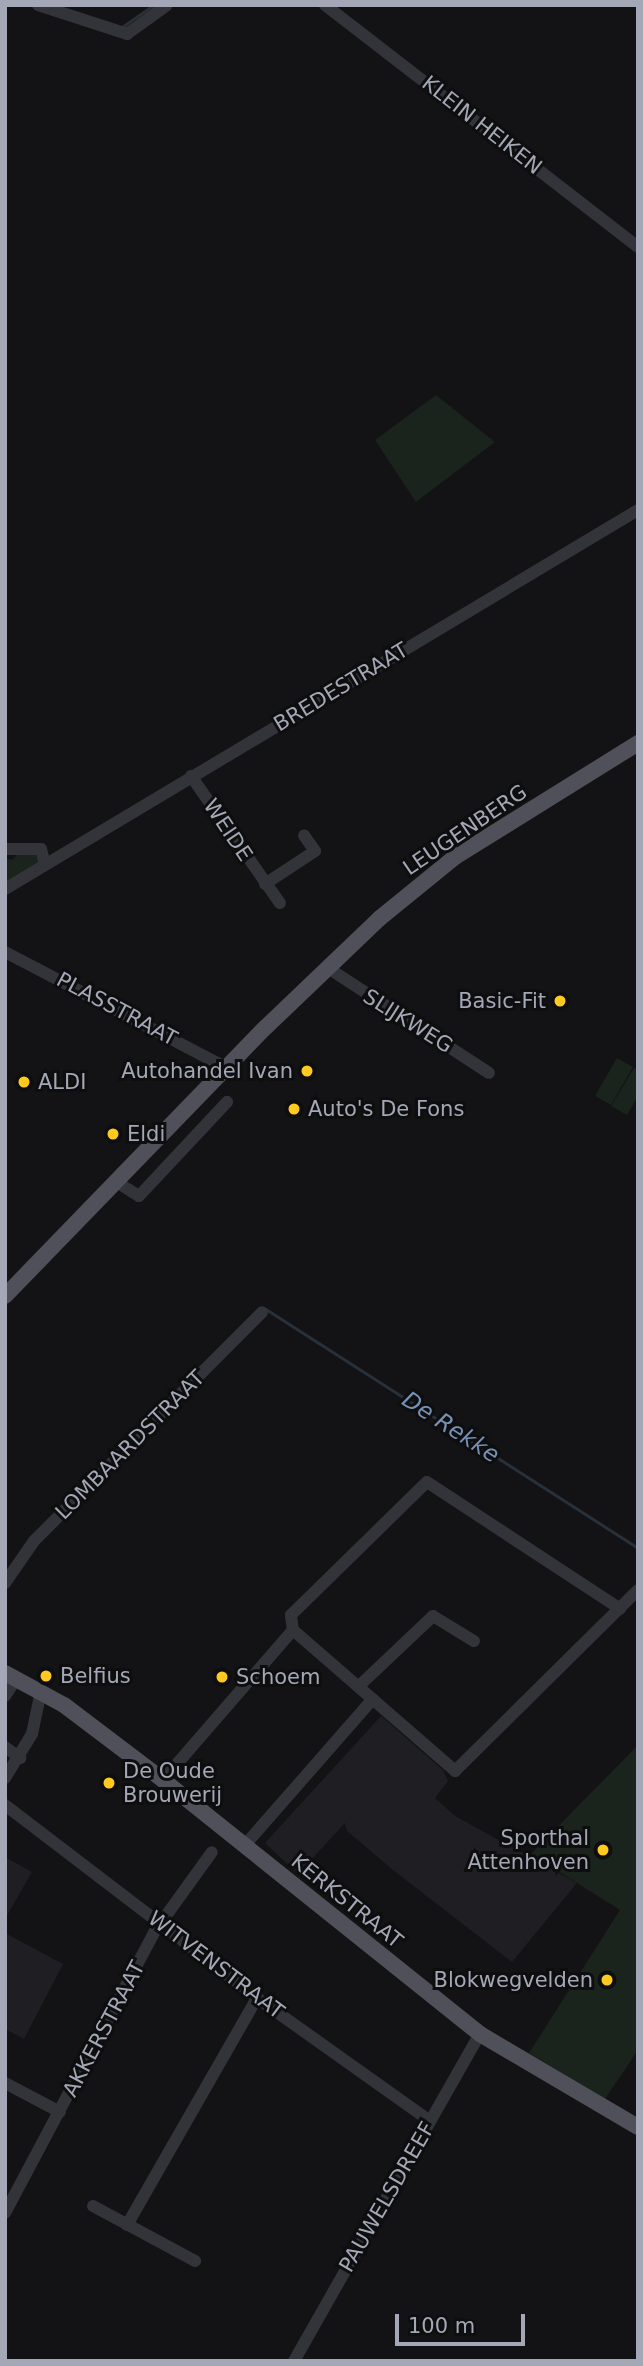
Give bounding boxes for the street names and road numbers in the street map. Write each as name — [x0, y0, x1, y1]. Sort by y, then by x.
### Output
street label: KLEIN HEIKEN — [417, 70, 547, 180]
street label: BREDESTRAAT — [269, 637, 413, 737]
street label: LEUGENBERG — [398, 779, 532, 881]
street label: WEIDE — [198, 794, 258, 866]
street label: PLASSTRAAT — [52, 967, 182, 1051]
street label: SLIJKWEG — [359, 984, 457, 1058]
street label: LOMBAARDSTRAAT — [50, 1365, 210, 1525]
street label: KERKSTRAAT — [286, 1848, 408, 1954]
street label: WITVENSTRAAT — [143, 1906, 289, 2024]
street label: AKKERSTRAAT — [58, 1957, 150, 2101]
street label: PAUWELSDREEF — [334, 2117, 440, 2277]

